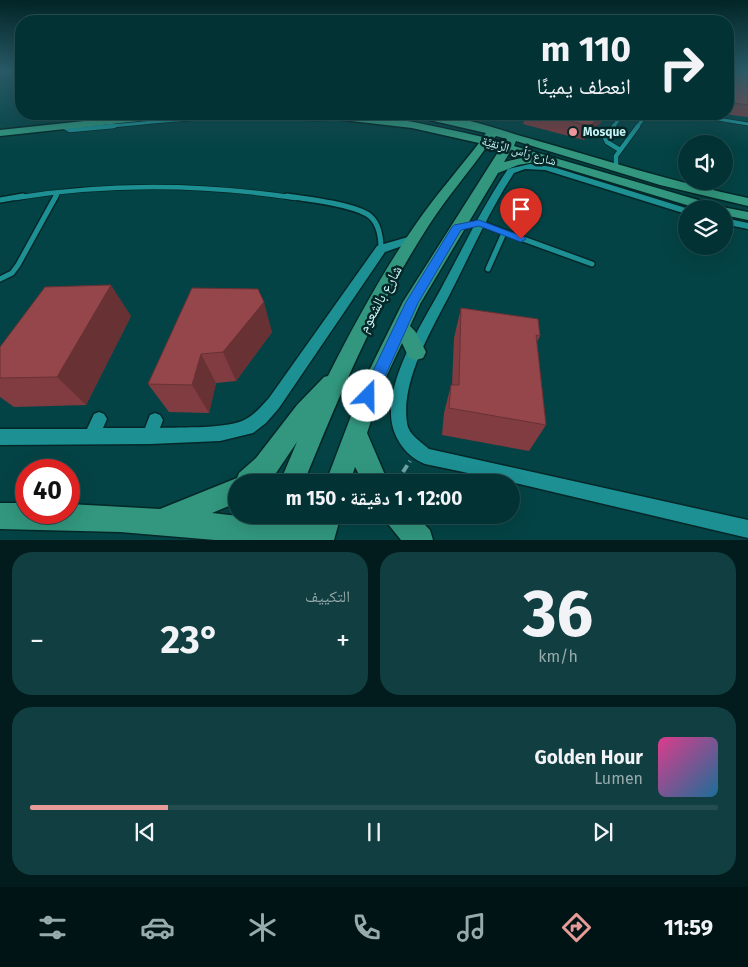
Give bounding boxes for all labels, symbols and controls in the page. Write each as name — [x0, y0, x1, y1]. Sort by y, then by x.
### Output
text: 110 m — [541, 28, 631, 70]
icon: right — [649, 35, 714, 100]
text: انعطف يمينًا — [536, 73, 631, 100]
place label: Mosque — [583, 125, 626, 139]
marker: Mosque — [567, 126, 579, 138]
street label: شارع رَأس الرَّنقِيَّة — [480, 134, 558, 169]
map controls — [678, 135, 733, 255]
button: sound — [678, 135, 733, 190]
pin — [500, 188, 542, 239]
icon: arrive — [507, 195, 535, 223]
button: layers — [678, 200, 733, 255]
street label: شارع بالشعوم — [354, 262, 407, 336]
position arrow — [341, 369, 393, 421]
speed limit sign: 40 — [15, 459, 80, 524]
text: 12:00 · 1 دقيقة · 150 m — [286, 487, 462, 510]
text: 36 — [523, 575, 593, 653]
text: التكييف — [305, 587, 350, 606]
text: 23° — [161, 617, 220, 663]
text: − — [30, 624, 44, 657]
text: + — [336, 624, 350, 657]
text: km/h — [538, 647, 578, 666]
text: Golden Hour — [535, 746, 643, 769]
text: Lumen — [594, 769, 643, 788]
icon: previous — [131, 818, 159, 846]
icon: pause — [360, 818, 388, 846]
icon: next — [589, 818, 617, 846]
icon: filters — [35, 910, 70, 945]
icon: car — [140, 910, 175, 945]
icon: climate — [245, 910, 280, 945]
icon: phone — [349, 910, 384, 945]
icon: music — [454, 910, 489, 945]
icon: directions — [559, 910, 594, 945]
text: 11:59 — [664, 914, 713, 941]

